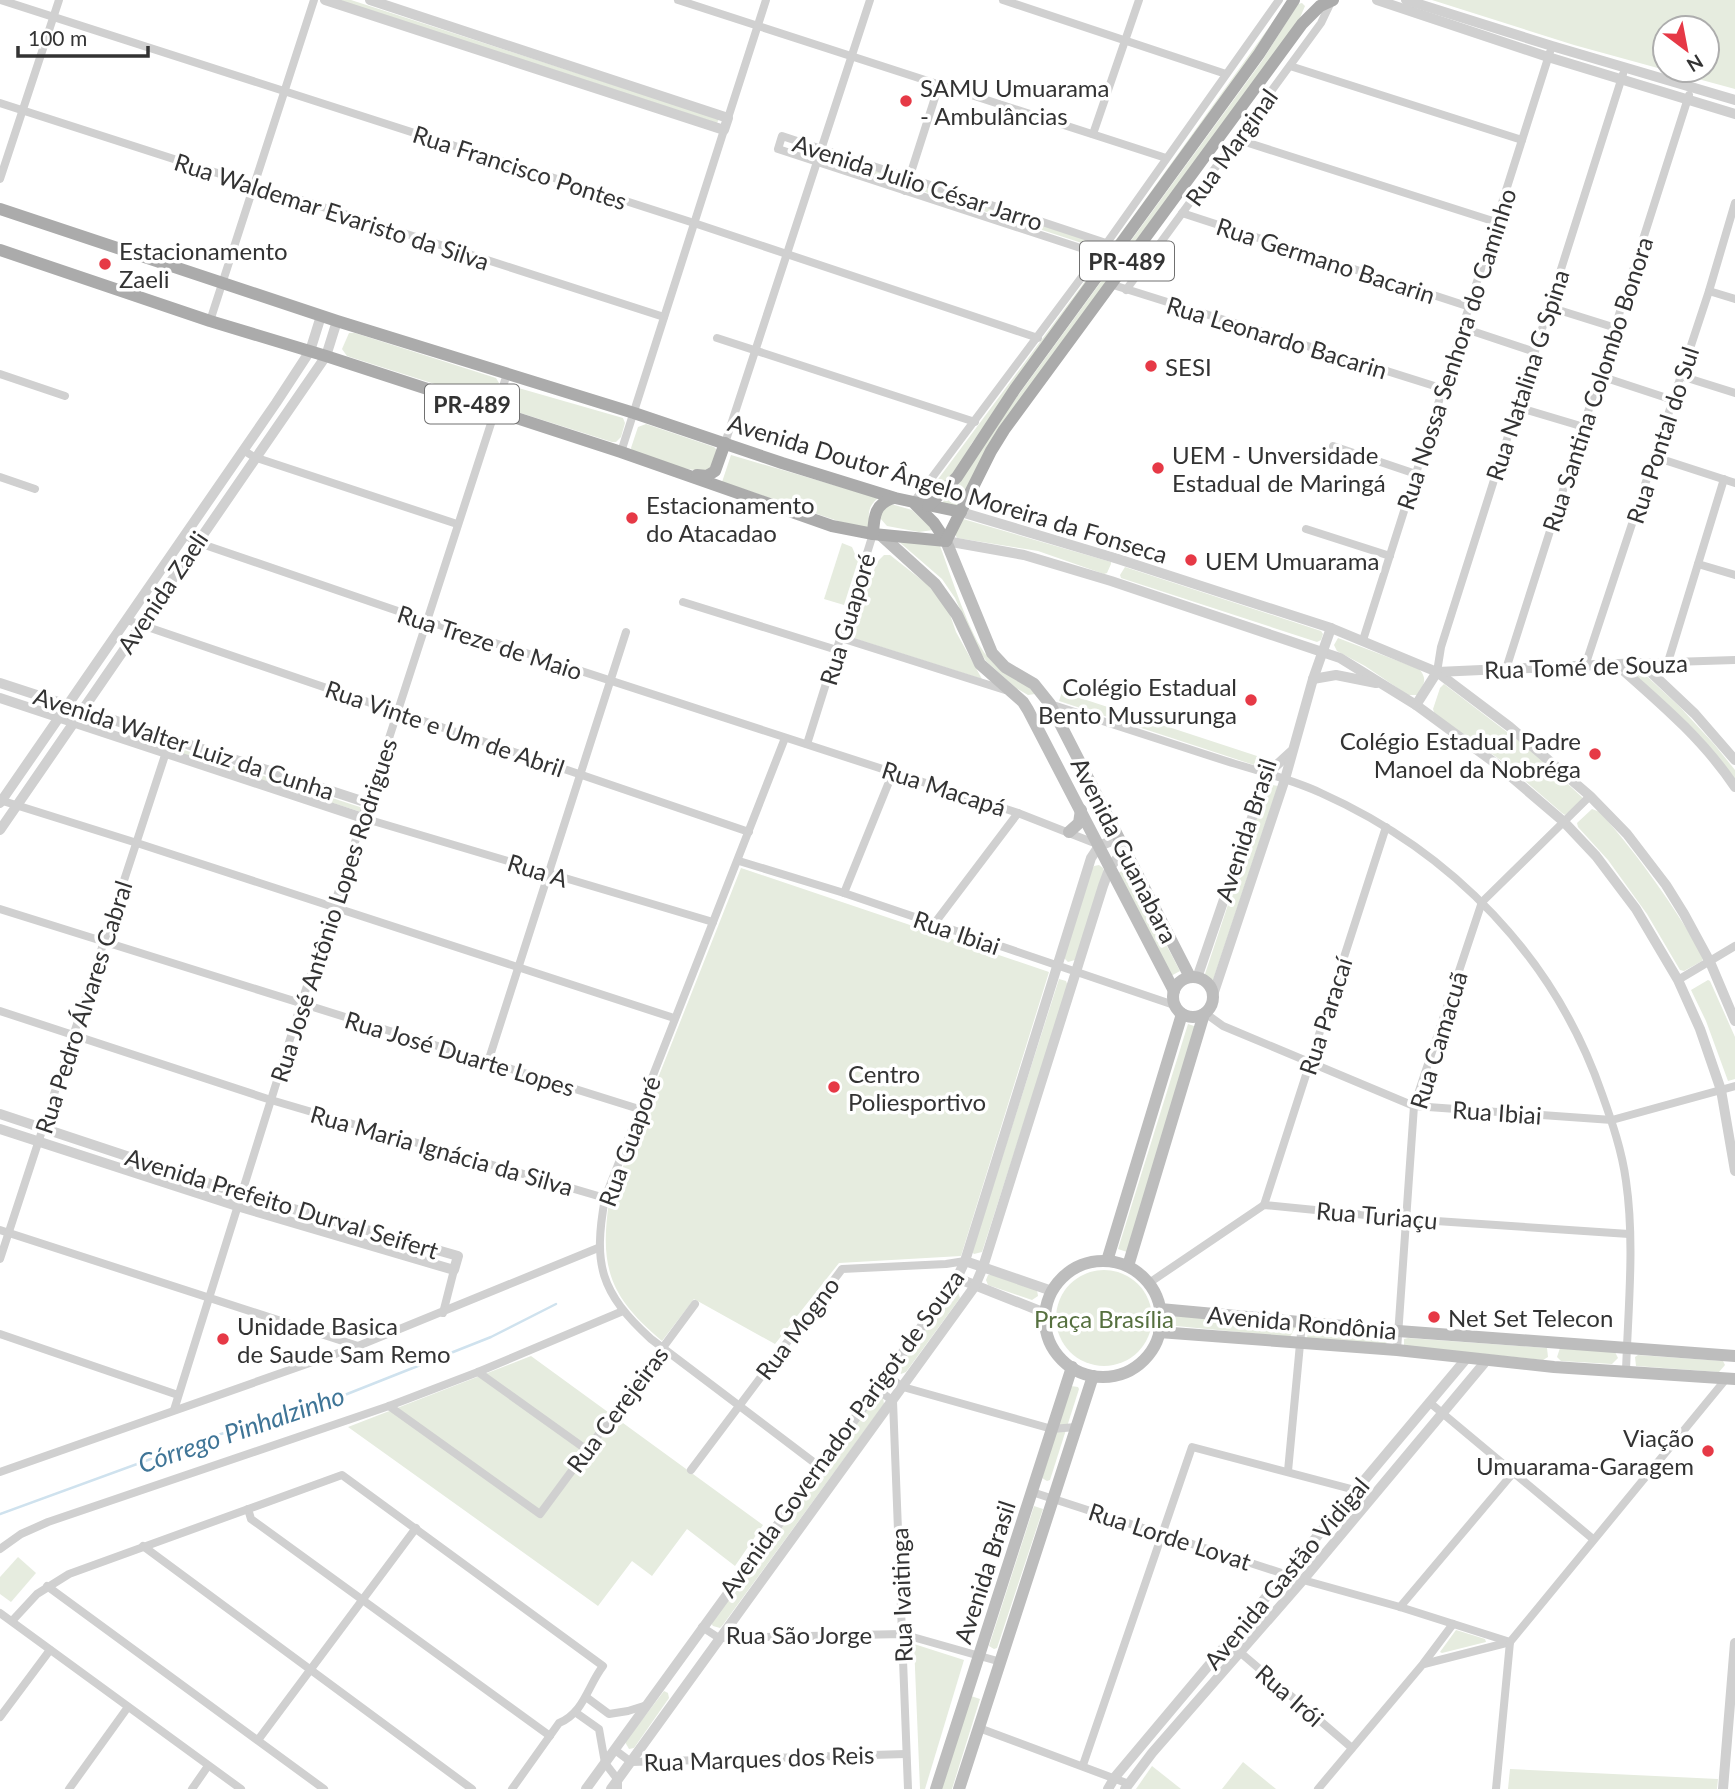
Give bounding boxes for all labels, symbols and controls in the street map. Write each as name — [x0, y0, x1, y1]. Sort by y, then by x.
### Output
scale bar — [18, 14, 147, 58]
north arrow — [1651, 14, 1721, 84]
text: 100 m — [28, 25, 87, 50]
text: N — [1683, 50, 1708, 77]
place label: SAMU Umuarama - Ambulâncias — [920, 73, 1110, 130]
street label: Rua Marginal — [1179, 83, 1283, 211]
marker: SAMU Umuarama - Ambulâncias — [898, 93, 914, 109]
street label: Rua Francisco Pontes — [409, 119, 631, 215]
street label: Avenida Julio César Jarro — [789, 128, 1047, 236]
street label: Rua Waldemar Evaristo da Silva — [171, 146, 493, 276]
street label: Rua Nossa Senhora do Caminho — [1390, 185, 1522, 513]
street label: Rua Germano Bacarin — [1213, 211, 1439, 309]
street label: Rua Santina Colombo Bonora — [1536, 233, 1658, 535]
place label: Estacionamento Zaeli — [119, 236, 288, 293]
road number: PR-489 — [1080, 242, 1174, 280]
marker: Estacionamento Zaeli — [97, 256, 113, 272]
street label: Rua Natalina G Spina — [1479, 266, 1575, 484]
street label: Rua Leonardo Bacarin — [1163, 290, 1391, 384]
street label: Rua Pontal do Sul — [1620, 343, 1704, 527]
place label: SESI — [1165, 352, 1212, 381]
marker: SESI — [1143, 358, 1159, 374]
road number: PR-489 — [425, 384, 519, 424]
street label: Avenida Doutor Ângelo Moreira da Fonseca — [725, 407, 1171, 569]
place label: UEM - Unversidade Estadual de Maringá — [1172, 440, 1386, 497]
marker: UEM - Unversidade Estadual de Maringá — [1150, 460, 1166, 476]
place label: Estacionamento do Atacadao — [646, 490, 815, 547]
marker: Estacionamento do Atacadao — [624, 510, 640, 526]
street label: Avenida Zaeli — [111, 525, 213, 659]
place label: UEM Umuarama — [1205, 546, 1379, 575]
street label: Rua Guaporé — [813, 549, 881, 689]
marker: UEM Umuarama — [1183, 552, 1199, 568]
street label: Rua Treze de Maio — [394, 598, 586, 686]
street label: Rua Tomé de Souza — [1484, 648, 1688, 684]
place label: Colégio Estadual Bento Mussurunga — [1038, 672, 1237, 729]
street label: Rua Vinte e Um de Abril — [322, 673, 568, 783]
street label: Avenida Walter Luiz da Cunha — [30, 681, 338, 805]
marker: Colégio Estadual Bento Mussurunga — [1243, 692, 1259, 708]
place label: Colégio Estadual Padre Manoel da Nobréga — [1340, 726, 1581, 783]
street label: Rua José Antônio Lopes Rodrigues — [264, 734, 402, 1086]
marker: Colégio Estadual Padre Manoel da Nobréga — [1587, 746, 1603, 762]
street label: Avenida Guanabara — [1066, 752, 1184, 948]
street label: Rua Macapá — [878, 754, 1010, 822]
street label: Avenida Brasil — [1208, 755, 1282, 905]
street label: Rua A — [504, 847, 572, 893]
street label: Rua Pedro Álvares Cabral — [28, 877, 138, 1137]
street label: Rua Ibiai — [910, 904, 1004, 960]
street label: Rua Paracaí — [1292, 953, 1358, 1078]
street label: Rua Camacuã — [1403, 968, 1473, 1112]
street label: Rua José Duarte Lopes — [342, 1004, 578, 1102]
place label: Centro Poliesportivo — [848, 1059, 986, 1116]
street label: Rua Guaporé — [592, 1072, 666, 1210]
marker: Centro Poliesportivo — [826, 1079, 842, 1095]
street label: Rua Ibiai — [1451, 1094, 1543, 1130]
street label: Rua Maria Ignácia da Silva — [307, 1099, 577, 1201]
street label: Avenida Prefeito Durval Seifert — [122, 1141, 442, 1265]
street label: Rua Turiaçu — [1315, 1195, 1439, 1235]
street label: Avenida Governador Parigot de Souza — [712, 1264, 970, 1602]
street label: Rua Mogno — [749, 1271, 845, 1385]
street label: Avenida Rondônia — [1206, 1299, 1398, 1345]
place label: Net Set Telecon — [1448, 1303, 1613, 1332]
park label: Praça Brasília — [1034, 1304, 1174, 1333]
marker: Net Set Telecon — [1426, 1309, 1442, 1325]
place label: Unidade Basica de Saude Sam Remo — [237, 1311, 451, 1368]
marker: Unidade Basica de Saude Sam Remo — [215, 1331, 231, 1347]
street label: Rua Cerejeiras — [560, 1340, 674, 1478]
water label: Córrego Pinhalzinho — [134, 1379, 348, 1479]
place label: Viação Umuarama-Garagem — [1476, 1423, 1694, 1480]
marker: Viação Umuarama-Garagem — [1700, 1443, 1716, 1459]
street label: Avenida Gastão Vidigal — [1197, 1471, 1375, 1675]
street label: Rua Lorde Lovat — [1085, 1496, 1255, 1576]
street label: Avenida Brasil — [947, 1497, 1021, 1647]
street label: Rua Ivaitinga — [884, 1527, 918, 1663]
street label: Rua São Jorge — [726, 1620, 872, 1649]
street label: Rua Irói — [1250, 1658, 1330, 1732]
street label: Rua Marques dos Reis — [643, 1739, 875, 1777]

